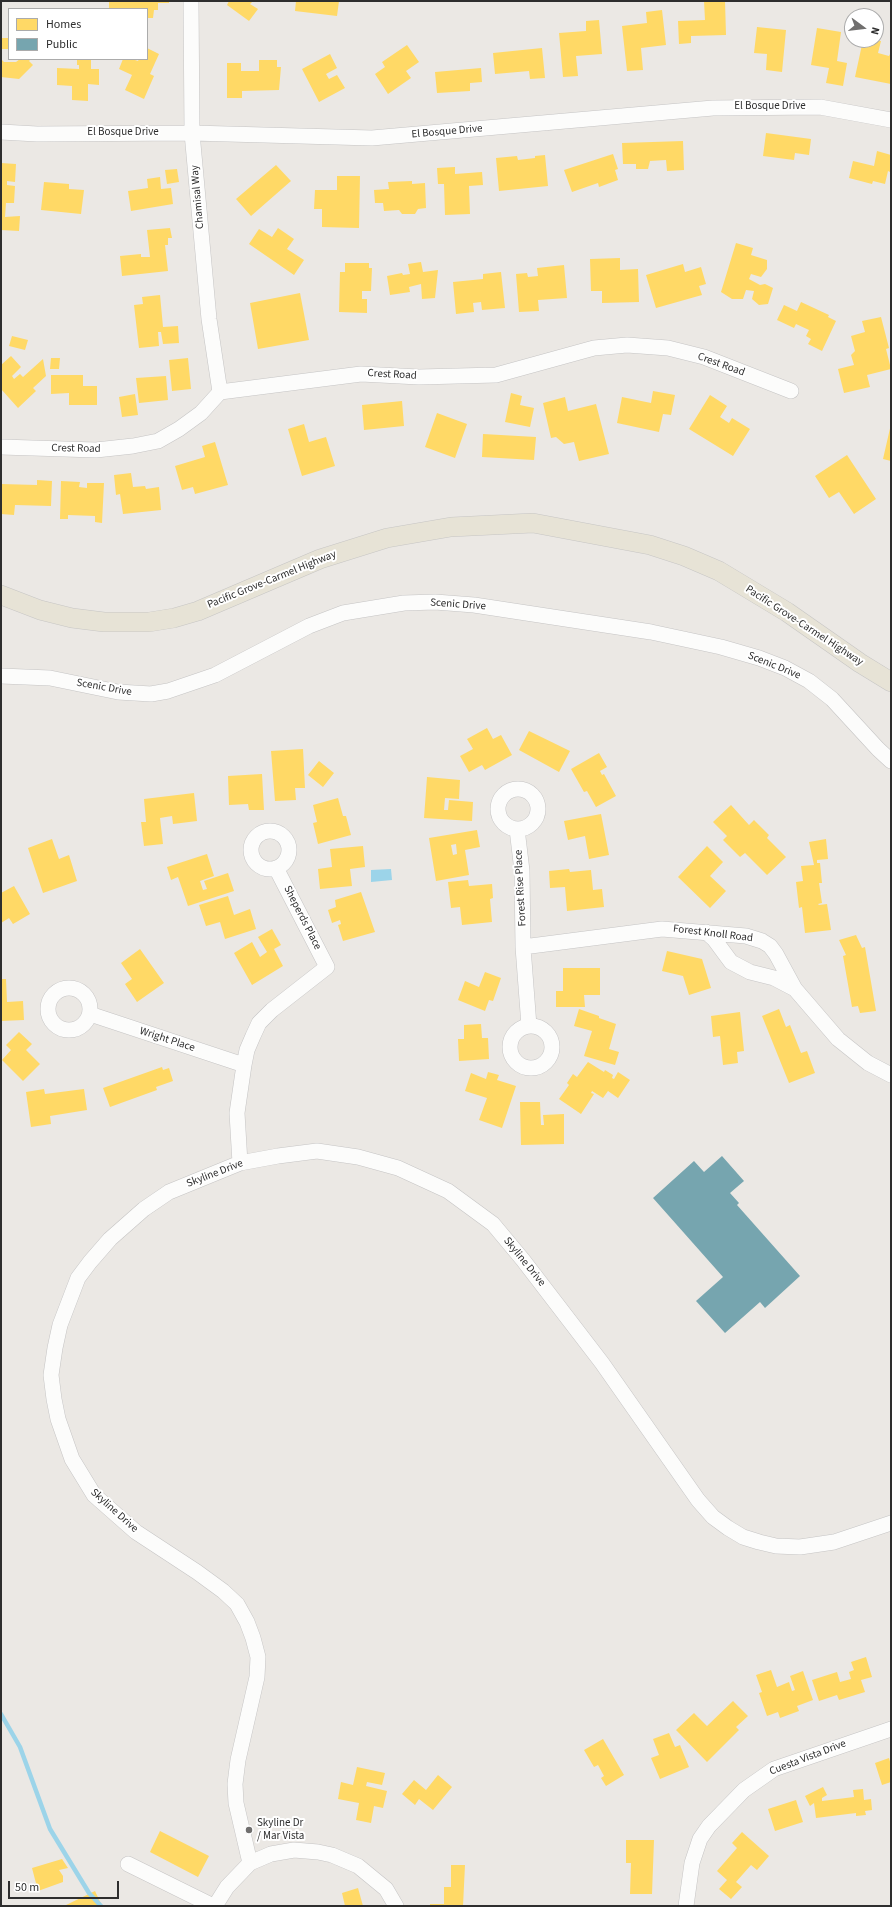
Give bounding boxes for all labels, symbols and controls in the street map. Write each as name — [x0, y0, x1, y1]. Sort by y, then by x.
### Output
legend — [8, 8, 148, 60]
north arrow — [844, 8, 884, 48]
text: Homes — [46, 16, 81, 33]
text: N — [867, 25, 883, 36]
text: Public — [46, 36, 77, 53]
street label: El Bosque Drive — [734, 100, 806, 114]
street label: El Bosque Drive — [411, 122, 483, 142]
street label: El Bosque Drive — [87, 126, 159, 140]
street label: Chamisal Way — [189, 165, 207, 229]
street label: Crest Road — [696, 350, 746, 380]
street label: Crest Road — [367, 367, 417, 383]
street label: Crest Road — [51, 442, 101, 456]
street label: Pacific Grove-Carmel Highway — [206, 548, 338, 612]
street label: Pacific Grove-Carmel Highway — [743, 583, 865, 669]
street label: Scenic Drive — [430, 596, 486, 614]
street label: Scenic Drive — [746, 649, 802, 683]
street label: Scenic Drive — [75, 677, 133, 699]
street label: Forest Rise Place — [512, 849, 530, 927]
street label: Sheperds Place — [280, 884, 324, 952]
street label: Forest Knoll Road — [672, 923, 754, 945]
street label: Wright Place — [138, 1025, 196, 1055]
street label: Skyline Drive — [185, 1157, 245, 1191]
street label: Skyline Drive — [500, 1235, 548, 1289]
street label: Skyline Drive — [87, 1486, 141, 1536]
street label: Cuesta Vista Drive — [768, 1737, 848, 1779]
place label: Skyline Dr / Mar Vista — [257, 1817, 304, 1843]
marker: Skyline Dr / Mar Vista — [244, 1825, 254, 1835]
scale bar — [10, 1873, 121, 1899]
text: 50 m — [15, 1879, 39, 1896]

